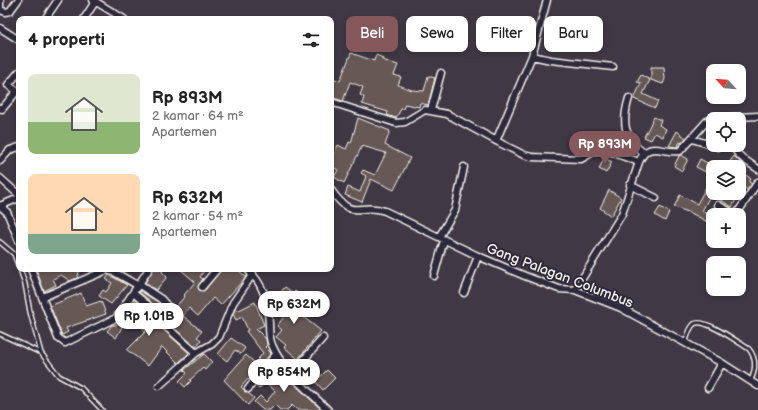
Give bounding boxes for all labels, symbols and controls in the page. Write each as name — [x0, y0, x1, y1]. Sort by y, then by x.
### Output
chip: Beli — [346, 16, 398, 52]
chip: Sewa — [406, 16, 468, 52]
chip: Filter — [476, 16, 536, 52]
chip: Baru — [544, 16, 603, 52]
icon: filters — [300, 29, 322, 51]
text: 4 properti — [28, 30, 105, 50]
north arrow — [706, 64, 746, 104]
map controls — [706, 64, 746, 296]
text: Rp 893M — [152, 88, 223, 108]
icon: home — [60, 90, 108, 138]
text: 2 kamar · 64 m² — [152, 108, 244, 124]
button: locate — [706, 112, 746, 152]
text: Apartemen — [152, 124, 217, 140]
pin: Rp 893M — [568, 131, 642, 165]
text: Rp 893M — [578, 136, 632, 152]
button: layers — [706, 160, 746, 200]
text: Rp 632M — [152, 188, 223, 208]
icon: home — [60, 190, 108, 238]
text: 2 kamar · 54 m² — [152, 208, 243, 224]
button: + — [706, 208, 746, 248]
text: Apartemen — [152, 224, 217, 240]
street label: Gang Palagan Columbus — [484, 240, 636, 311]
button: − — [706, 256, 746, 296]
pin: Rp 632M — [257, 291, 331, 325]
text: Rp 632M — [267, 296, 321, 312]
pin: Rp 1.01B — [108, 303, 190, 337]
text: Rp 1.01B — [124, 308, 174, 324]
pin: Rp 854M — [247, 359, 321, 393]
text: Rp 854M — [257, 364, 311, 380]

